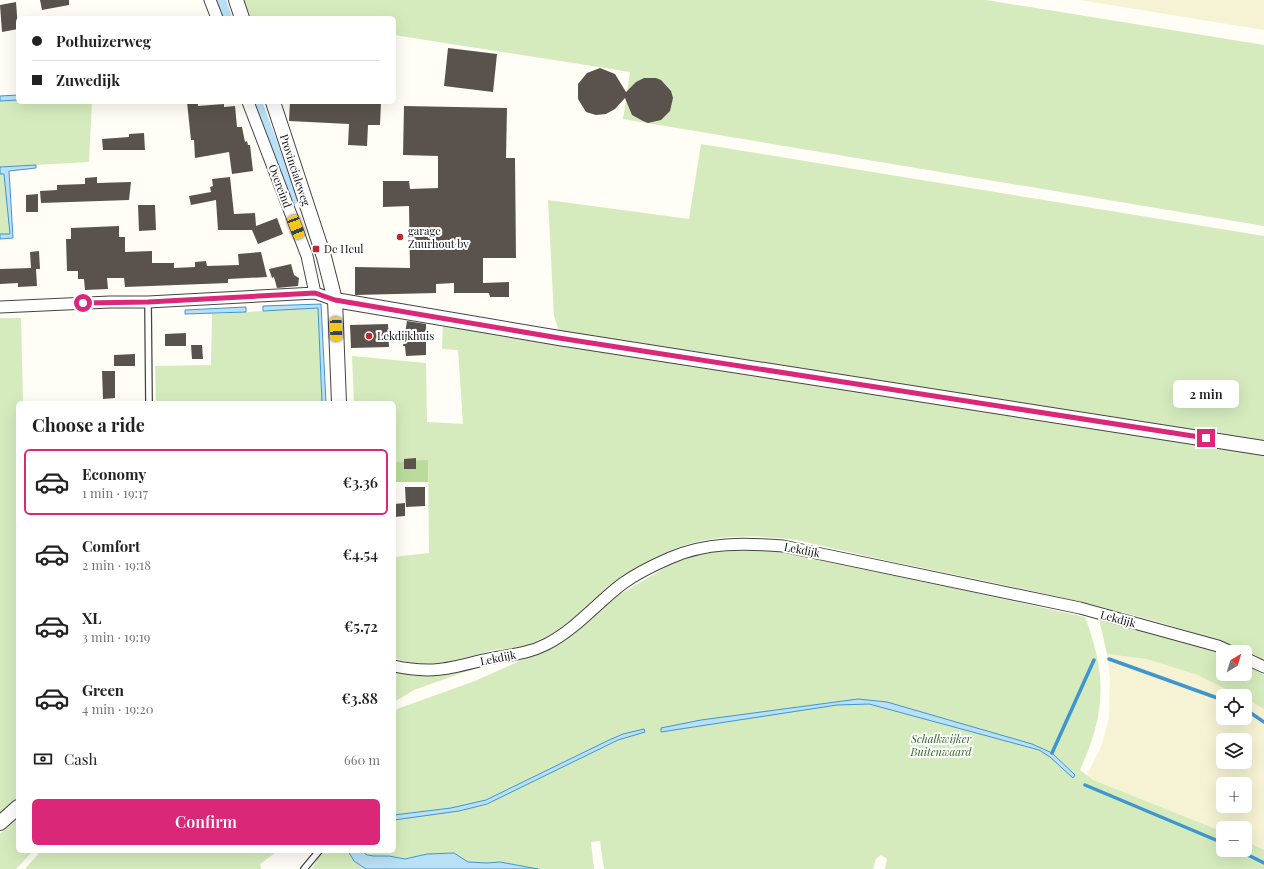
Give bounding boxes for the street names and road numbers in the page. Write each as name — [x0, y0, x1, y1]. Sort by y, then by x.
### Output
street label: Provincialeweg — [277, 132, 314, 208]
street label: Overeind — [265, 162, 296, 210]
street label: Lekdijk — [783, 539, 821, 560]
street label: Lekdijk — [1099, 607, 1138, 630]
street label: Lekdijk — [479, 647, 517, 668]

